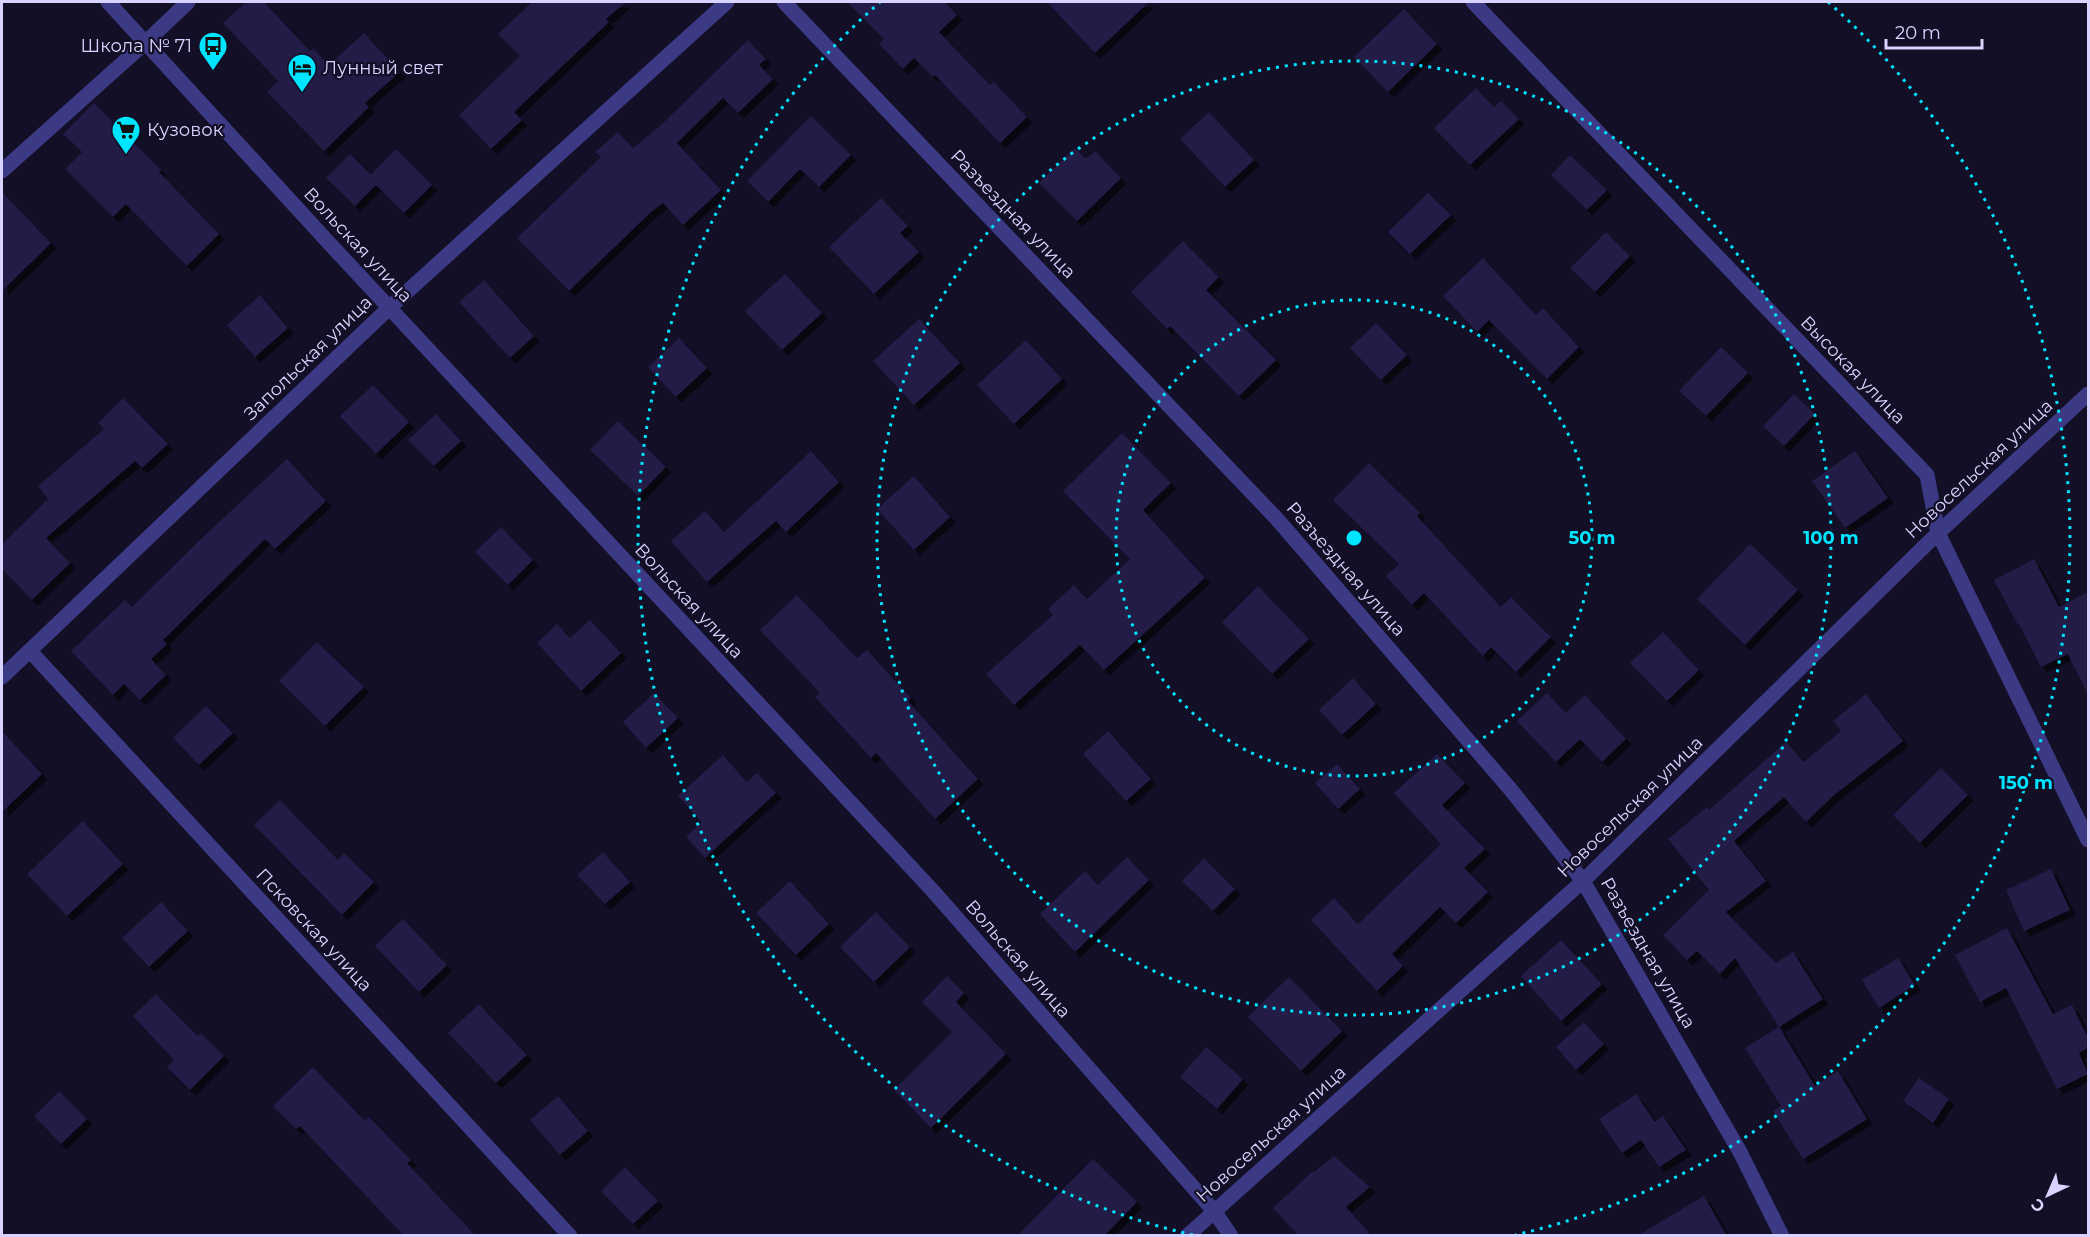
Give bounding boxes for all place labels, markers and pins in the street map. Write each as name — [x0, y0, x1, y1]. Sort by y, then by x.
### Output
bus stop icon: Школа № 71 — [197, 30, 229, 72]
place label: Школа № 71 — [81, 35, 192, 57]
hotel icon: Лунный свет — [286, 52, 318, 94]
place label: Лунный свет — [323, 57, 443, 79]
supermarket icon: Кузовок — [110, 114, 142, 156]
place label: Кузовок — [147, 119, 224, 141]
centre of rings — [1344, 528, 1364, 548]

